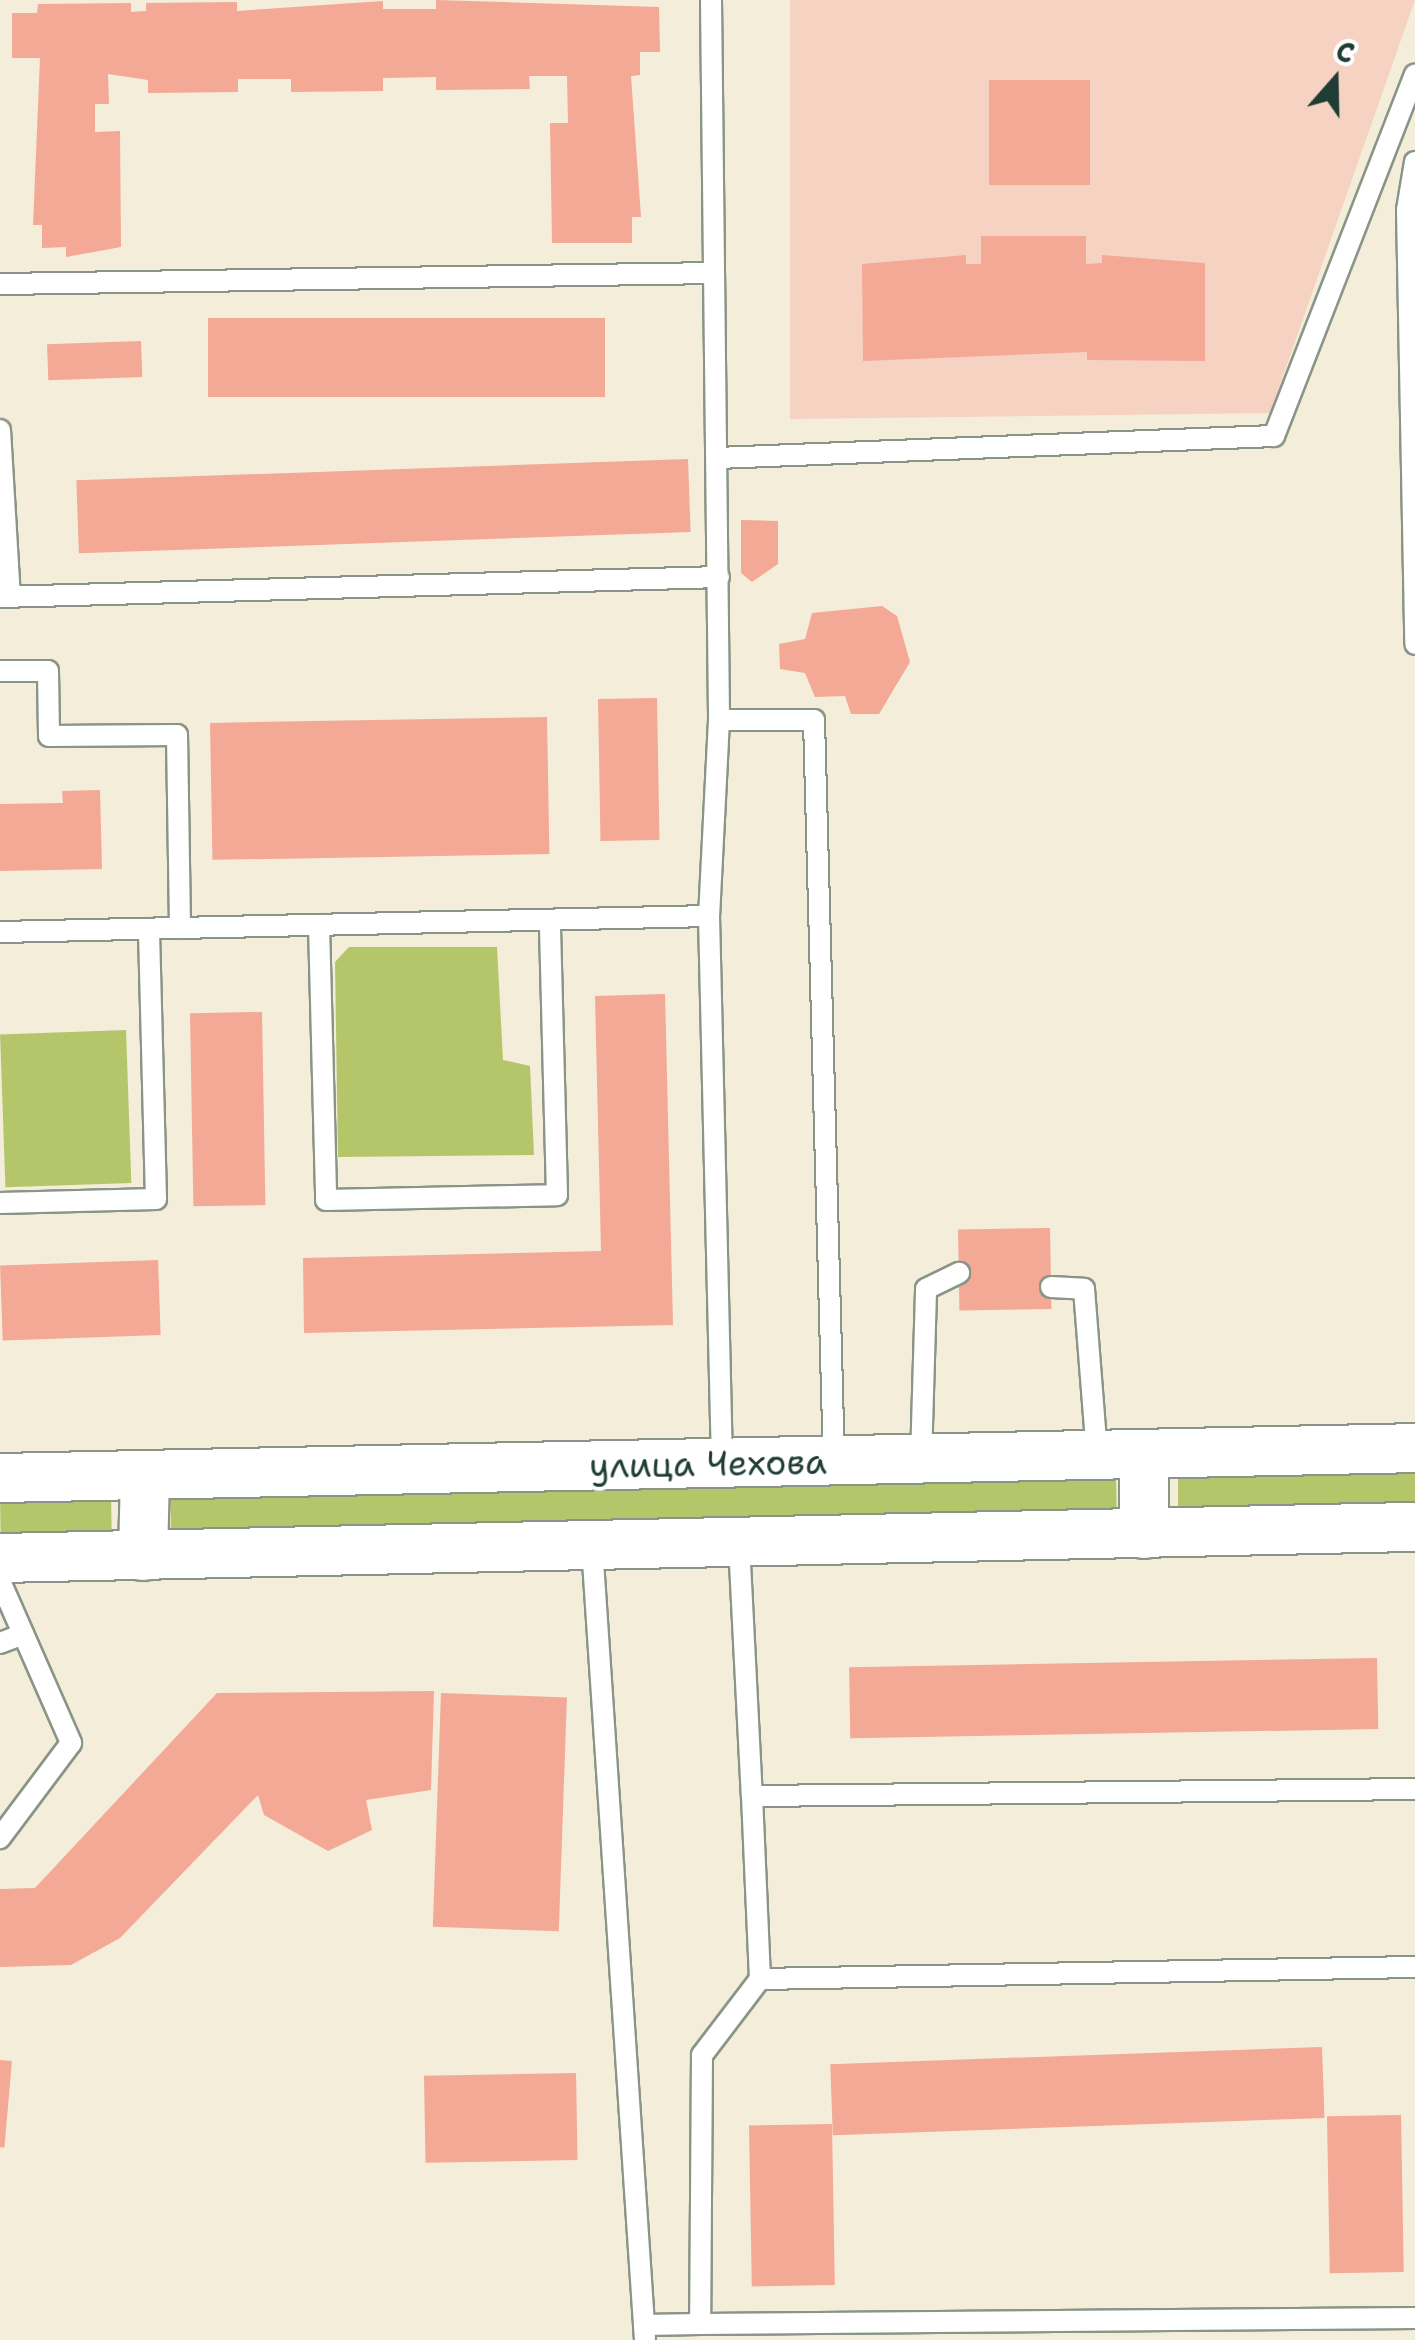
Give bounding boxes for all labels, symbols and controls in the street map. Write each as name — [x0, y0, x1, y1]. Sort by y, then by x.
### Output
north arrow — [1285, 30, 1385, 130]
text: С — [1331, 31, 1360, 73]
street label: улица Чехова — [589, 1441, 827, 1487]

